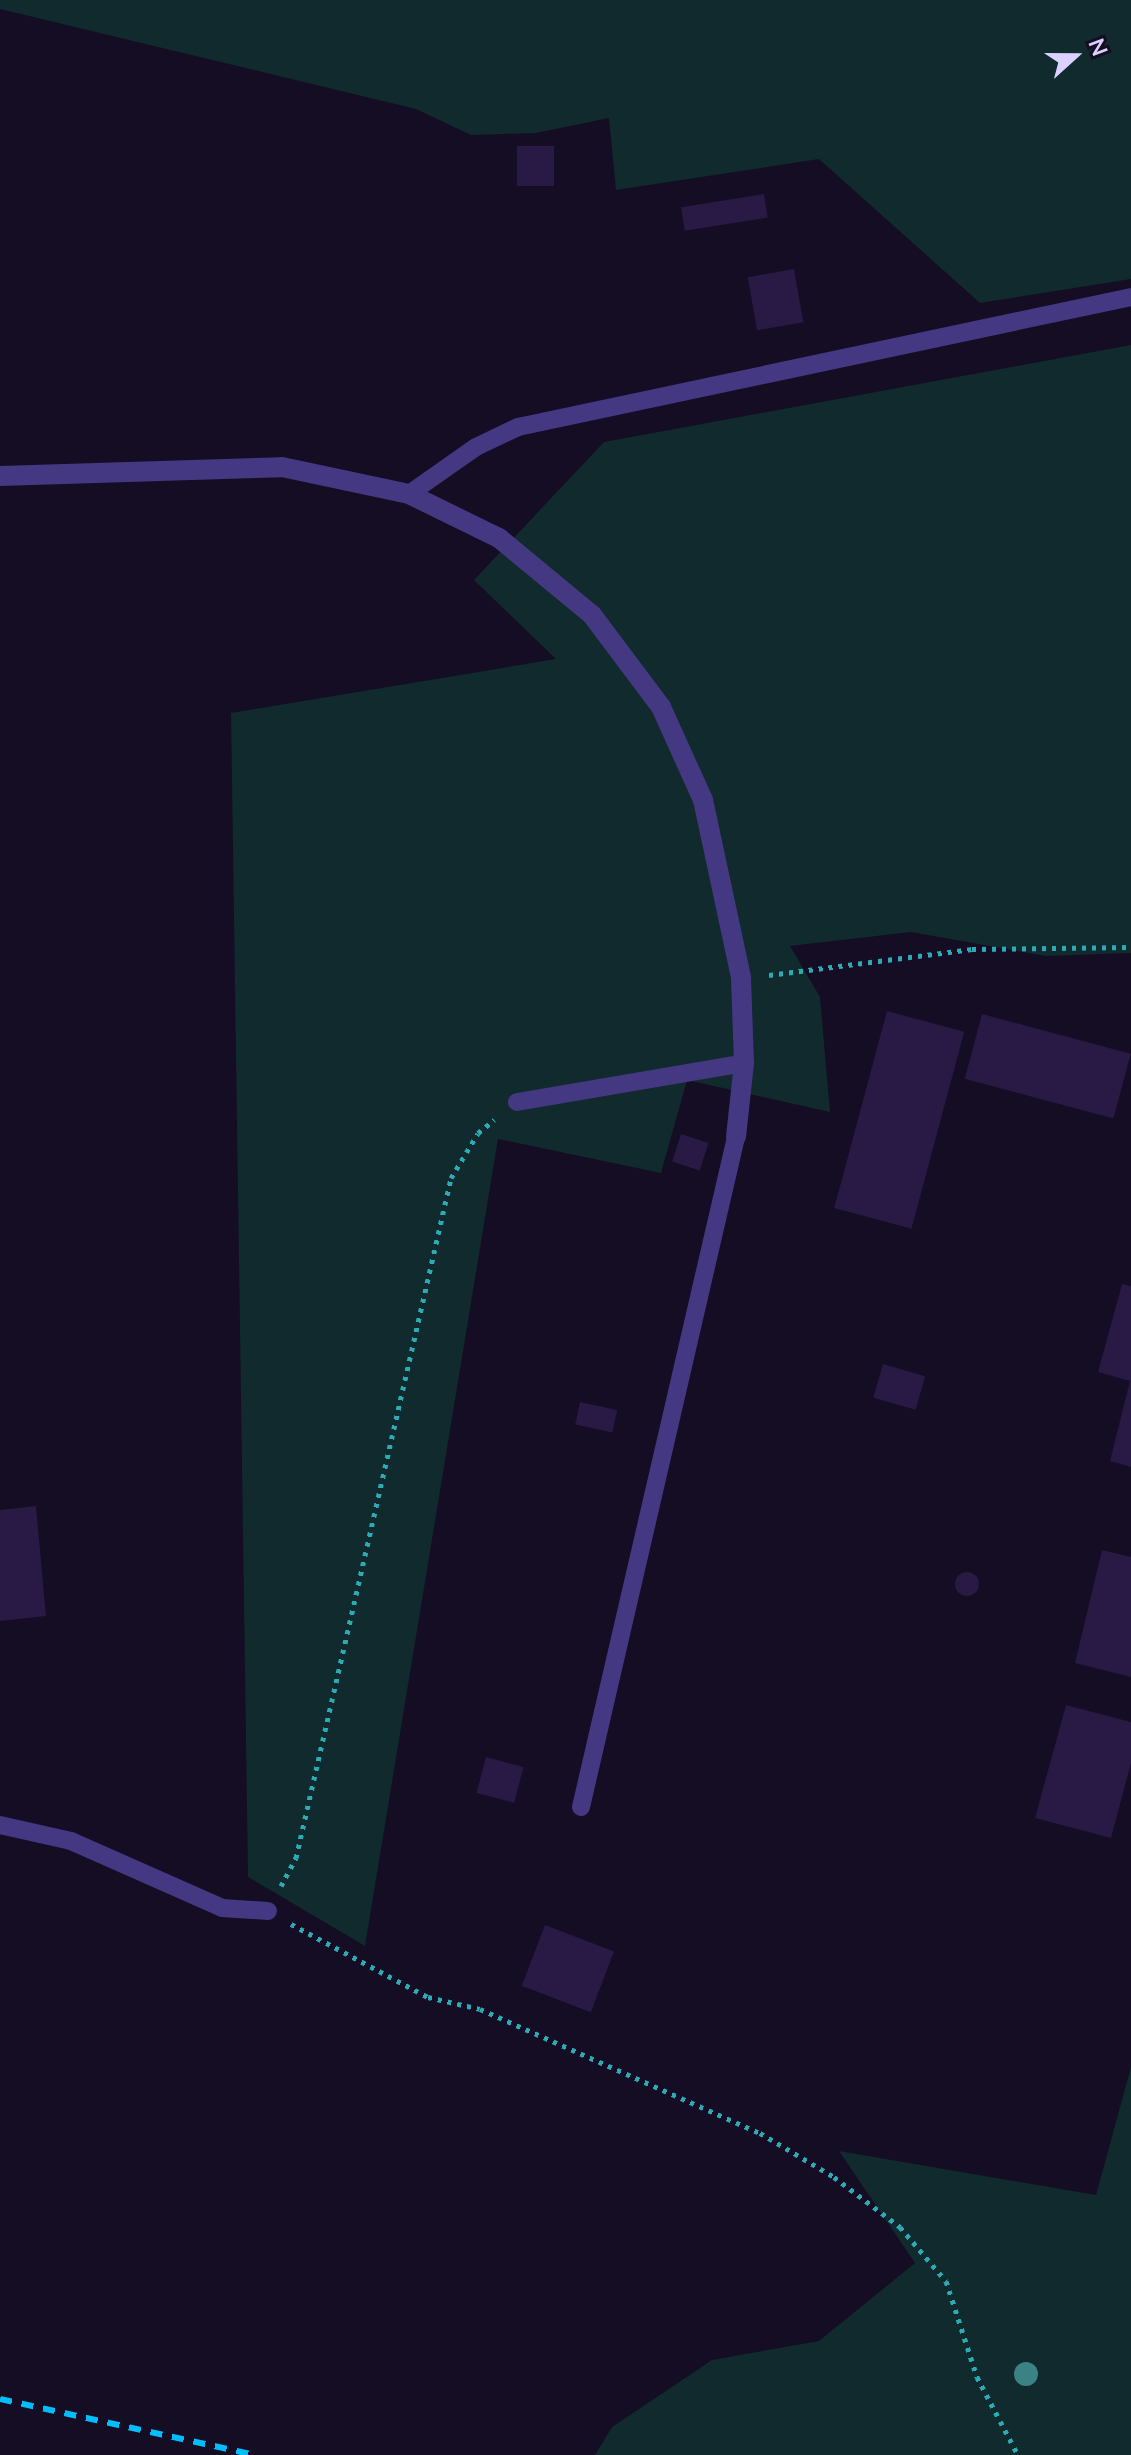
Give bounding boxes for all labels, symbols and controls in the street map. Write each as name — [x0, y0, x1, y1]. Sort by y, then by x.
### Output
north arrow — [1035, 16, 1115, 96]
text: N — [1080, 34, 1114, 60]

